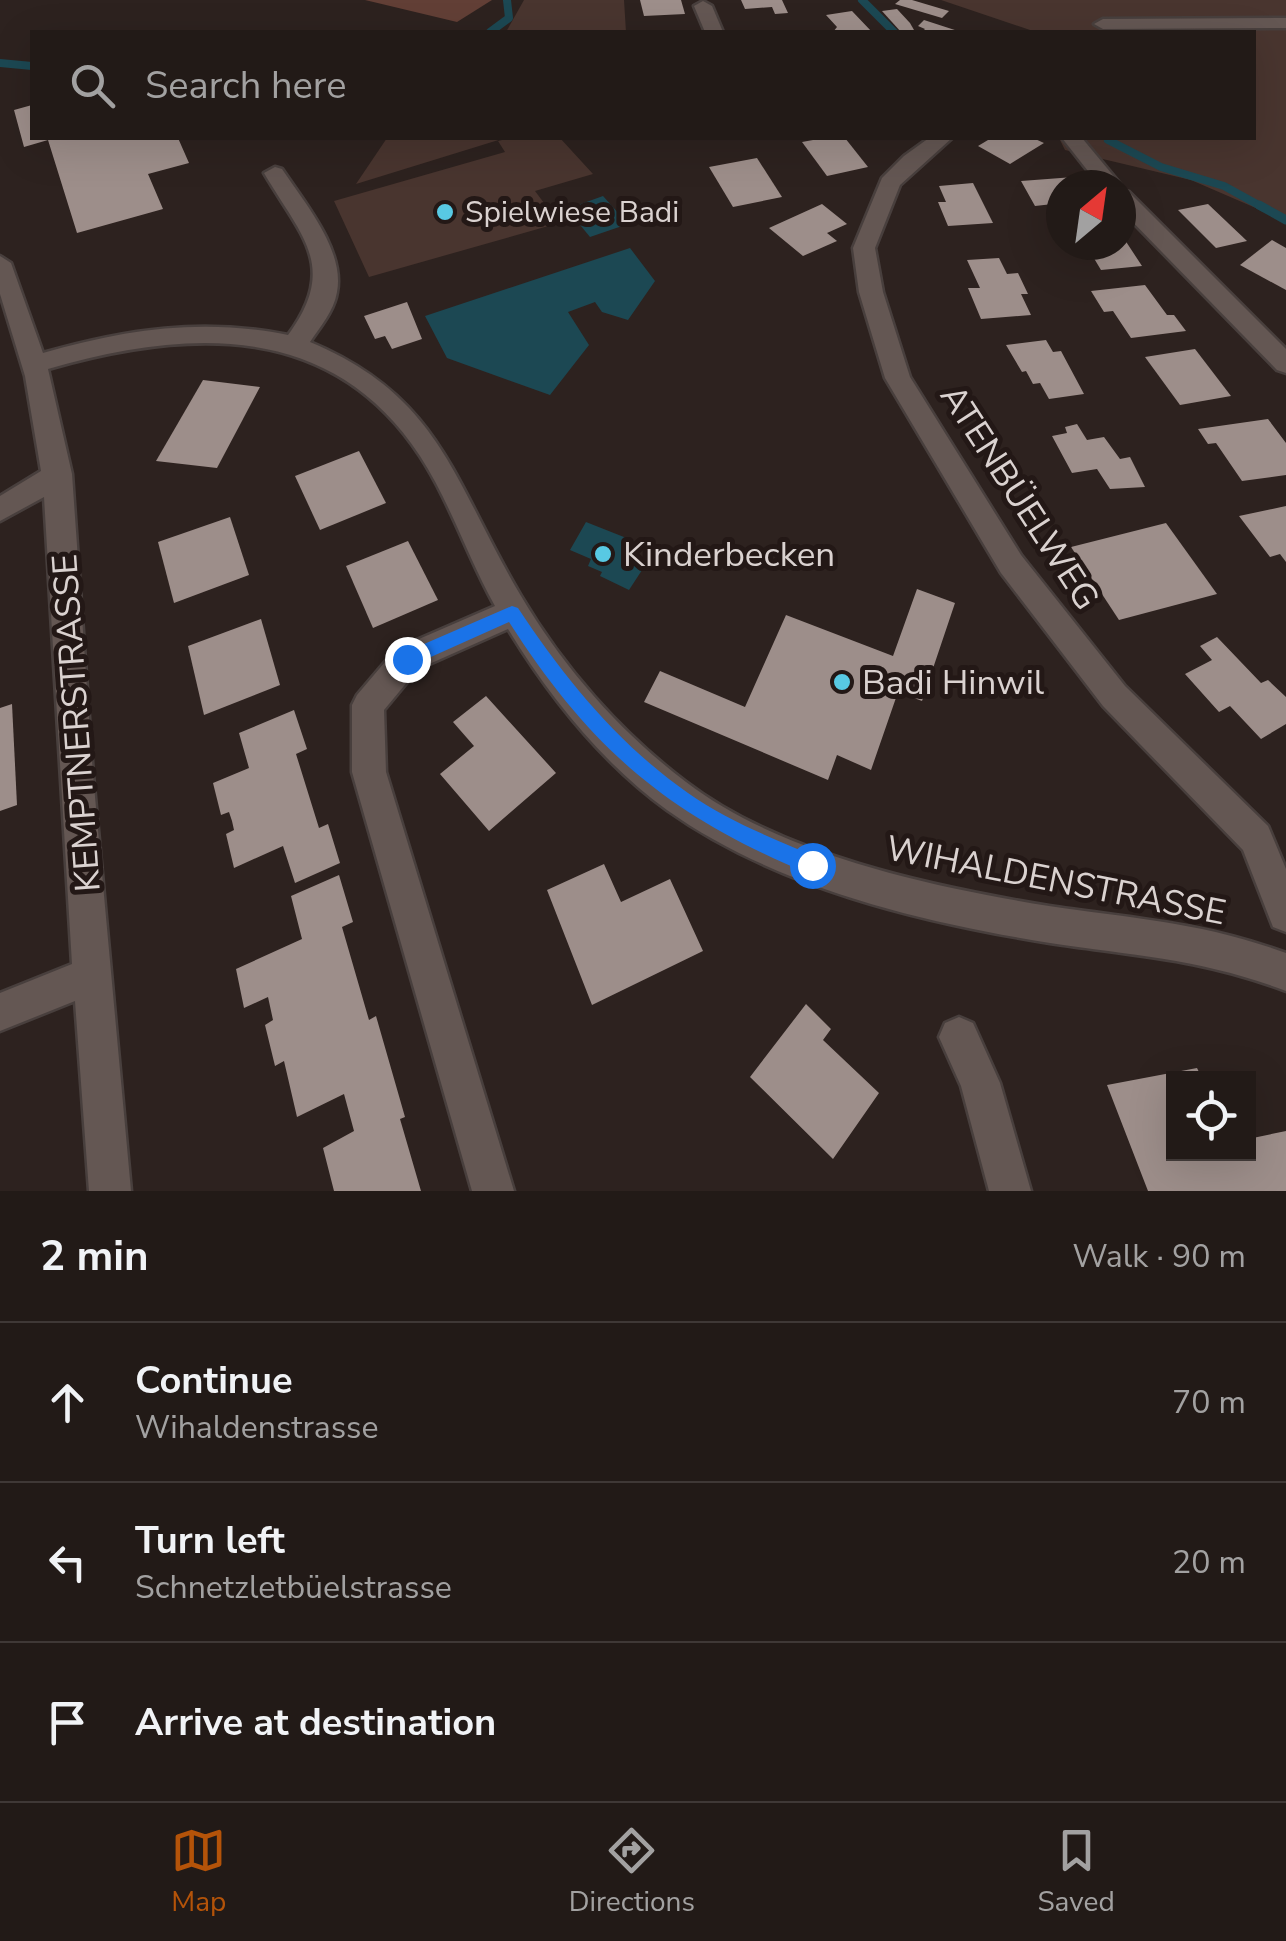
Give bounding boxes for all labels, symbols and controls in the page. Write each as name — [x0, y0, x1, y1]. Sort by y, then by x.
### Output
search box — [30, 30, 1256, 140]
icon: search — [65, 58, 120, 113]
text: Search here — [145, 60, 346, 111]
north arrow — [1046, 170, 1136, 260]
place label: Spielwiese Badi — [465, 192, 679, 233]
marker: Spielwiese Badi — [434, 201, 456, 223]
street label: ATENBÜELWEG — [929, 376, 1110, 619]
place label: Kinderbecken — [623, 531, 835, 578]
marker: Kinderbecken — [592, 543, 614, 565]
street label: KEMPTNERSTRASSE — [41, 553, 112, 893]
route end — [385, 637, 431, 683]
place label: Badi Hinwil — [862, 659, 1045, 706]
marker: Badi Hinwil — [831, 671, 853, 693]
street label: WIHALDENSTRASSE — [882, 825, 1230, 936]
route start — [790, 843, 836, 889]
map controls — [1166, 1071, 1256, 1161]
button: locate — [1166, 1071, 1256, 1161]
text: 2 min — [40, 1228, 149, 1285]
text: Walk · 90 m — [1072, 1235, 1246, 1278]
text: Continue — [135, 1355, 293, 1406]
icon: ahead — [40, 1375, 95, 1430]
text: 70 m — [1172, 1381, 1246, 1424]
text: Wihaldenstrasse — [135, 1406, 378, 1449]
text: Turn left — [135, 1515, 285, 1566]
icon: left — [40, 1535, 95, 1590]
text: 20 m — [1172, 1541, 1246, 1584]
text: Schnetzletbüelstrasse — [135, 1566, 452, 1609]
icon: arrive — [40, 1695, 95, 1750]
text: Arrive at destination — [135, 1697, 496, 1748]
tab: Map — [171, 1823, 226, 1921]
tab: Directions — [569, 1823, 695, 1921]
tab: Saved — [1037, 1823, 1115, 1921]

